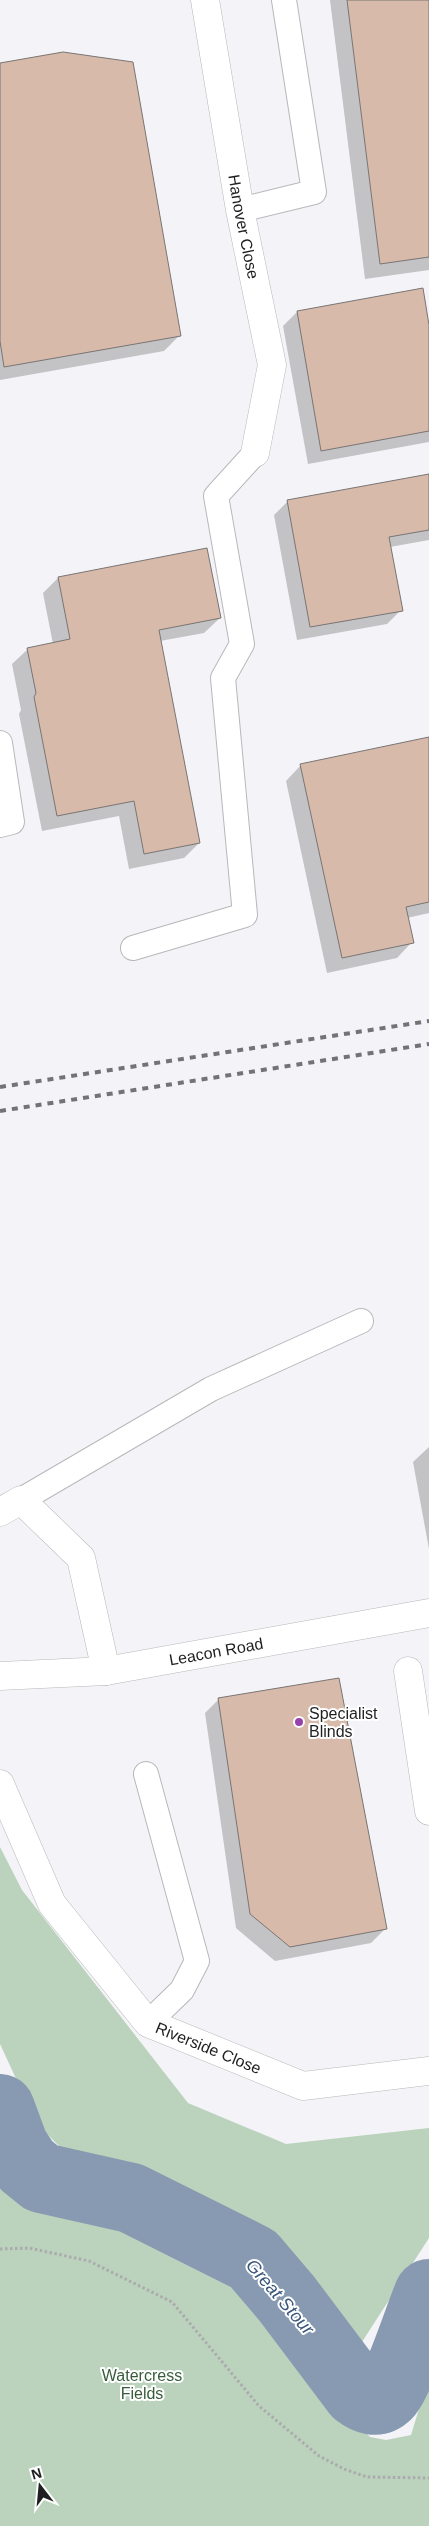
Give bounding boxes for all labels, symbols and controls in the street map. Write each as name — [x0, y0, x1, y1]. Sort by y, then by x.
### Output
street label: Hanover Close — [225, 173, 262, 281]
street label: Leacon Road — [168, 1635, 265, 1669]
place label: Specialist Blinds — [309, 1705, 378, 1740]
marker: Specialist Blinds — [293, 1716, 305, 1728]
street label: Riverside Close — [153, 2019, 264, 2077]
water label: Great Stour — [242, 2255, 319, 2339]
park label: Watercress Fields — [102, 2367, 182, 2402]
north arrow — [15, 2461, 65, 2511]
text: N — [29, 2464, 43, 2483]

